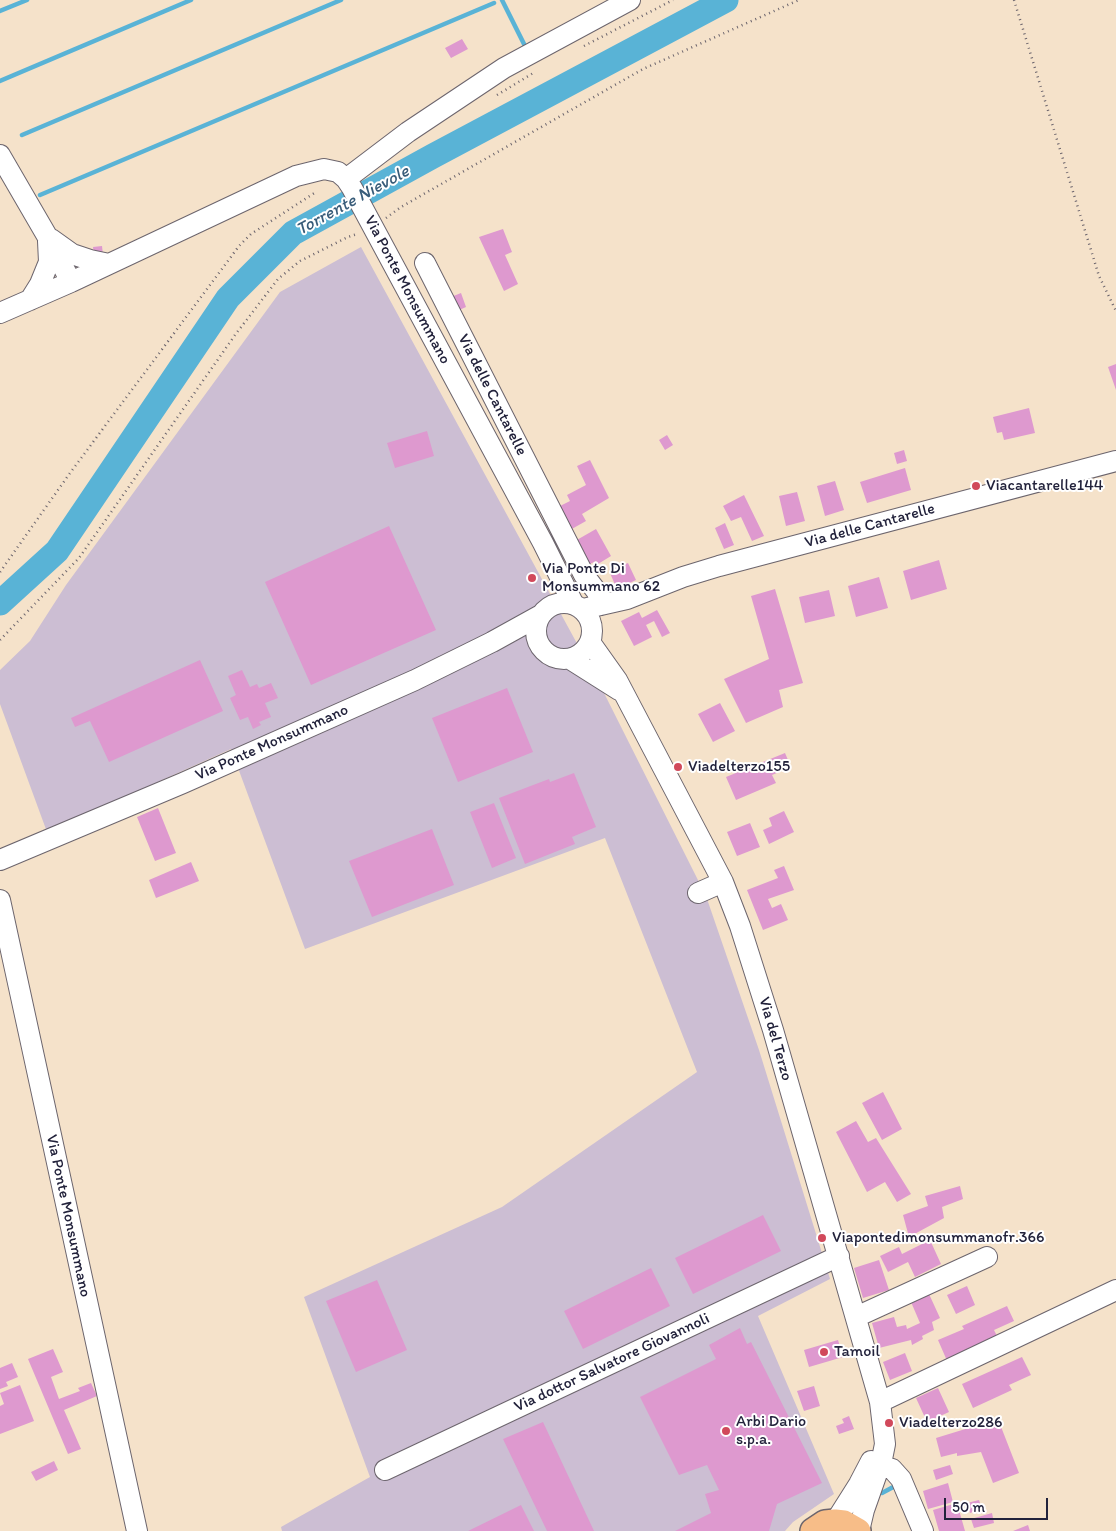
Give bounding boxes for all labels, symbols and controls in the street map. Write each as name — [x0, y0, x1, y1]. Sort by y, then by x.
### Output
water label: Torrente Nievole — [293, 161, 413, 241]
street label: Via Ponte Monsummano — [360, 212, 454, 368]
street label: Via delle Cantarelle — [453, 331, 531, 459]
place label: Viacantarelle144 — [986, 476, 1103, 496]
marker: Viacantarelle144 — [970, 480, 982, 492]
street label: Via delle Cantarelle — [803, 499, 937, 553]
place label: Via Ponte Di Monsummano 62 — [542, 559, 660, 597]
marker: Via Ponte Di Monsummano 62 — [526, 572, 538, 584]
street label: Via Ponte Monsummano — [192, 701, 352, 785]
place label: Viadelterzo155 — [688, 757, 790, 777]
marker: Viadelterzo155 — [672, 761, 684, 773]
street label: Via del Terzo — [754, 995, 796, 1083]
street label: Via Ponte Monsummano — [41, 1133, 95, 1299]
place label: Viapontedimonsummanofr.366 — [832, 1228, 1044, 1248]
marker: Viapontedimonsummanofr.366 — [816, 1232, 828, 1244]
street label: Via dottor Salvatore Giovannoli — [511, 1309, 713, 1417]
place label: Tamoil — [834, 1342, 880, 1362]
marker: Tamoil — [818, 1346, 830, 1358]
place label: Arbi Dario s.p.a. — [736, 1412, 806, 1450]
place label: Viadelterzo286 — [899, 1413, 1003, 1433]
marker: Viadelterzo286 — [883, 1417, 895, 1429]
marker: Arbi Dario s.p.a. — [720, 1425, 732, 1437]
scale bar — [946, 1488, 1050, 1520]
text: 50 m — [952, 1498, 985, 1516]

